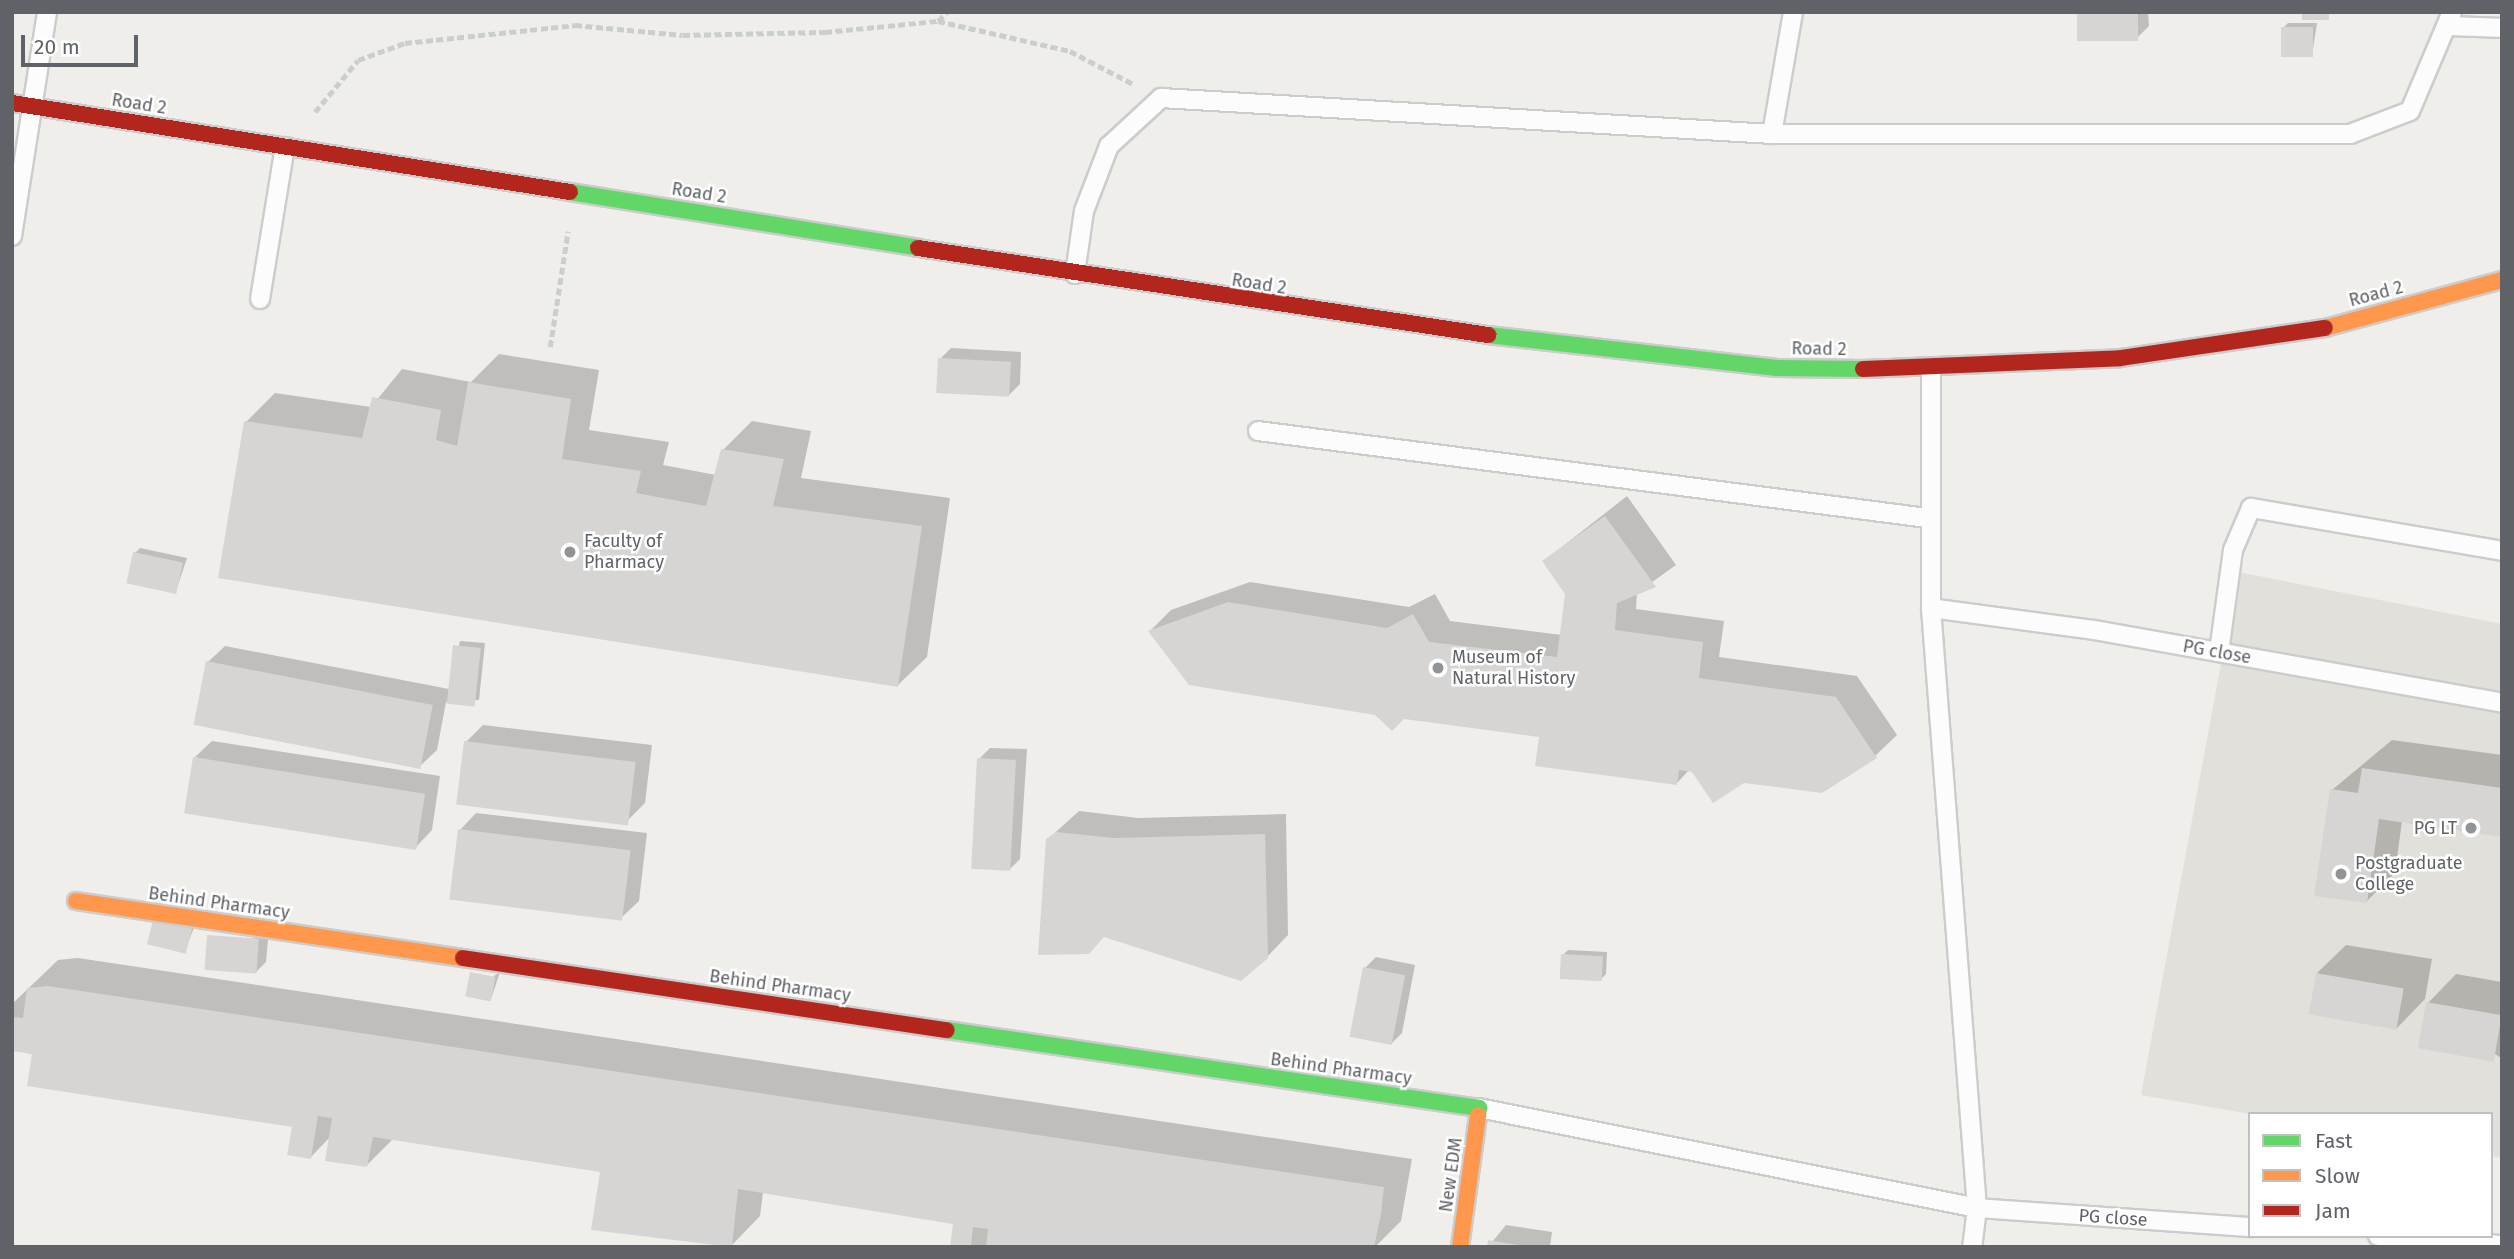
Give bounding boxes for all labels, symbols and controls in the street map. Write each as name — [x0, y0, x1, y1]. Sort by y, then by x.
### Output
scale bar — [24, 21, 142, 65]
text: 20 m — [34, 34, 80, 60]
street label: Road 2 — [110, 89, 168, 119]
street label: Road 2 — [670, 178, 728, 208]
street label: Road 2 — [1230, 269, 1288, 299]
street label: Road 2 — [2347, 276, 2405, 312]
street label: Road 2 — [1791, 338, 1847, 360]
place label: Faculty of Pharmacy — [584, 531, 664, 574]
marker: Faculty of Pharmacy — [562, 544, 578, 560]
street label: PG close — [2181, 635, 2253, 669]
place label: Museum of Natural History — [1452, 647, 1575, 690]
marker: Museum of Natural History — [1430, 660, 1446, 676]
place label: PG LT — [2414, 817, 2457, 839]
marker: PG LT — [2463, 820, 2479, 836]
place label: Postgraduate College — [2355, 853, 2463, 896]
marker: Postgraduate College — [2333, 866, 2349, 882]
street label: Behind Pharmacy — [147, 882, 291, 924]
street label: Behind Pharmacy — [708, 965, 852, 1007]
street label: Behind Pharmacy — [1269, 1048, 1413, 1090]
legend — [2248, 1112, 2493, 1238]
text: Fast — [2315, 1128, 2353, 1154]
street label: New EDM — [1435, 1136, 1467, 1214]
text: Slow — [2315, 1163, 2360, 1189]
text: Jam — [2315, 1198, 2351, 1224]
street label: PG close — [2078, 1205, 2148, 1231]

